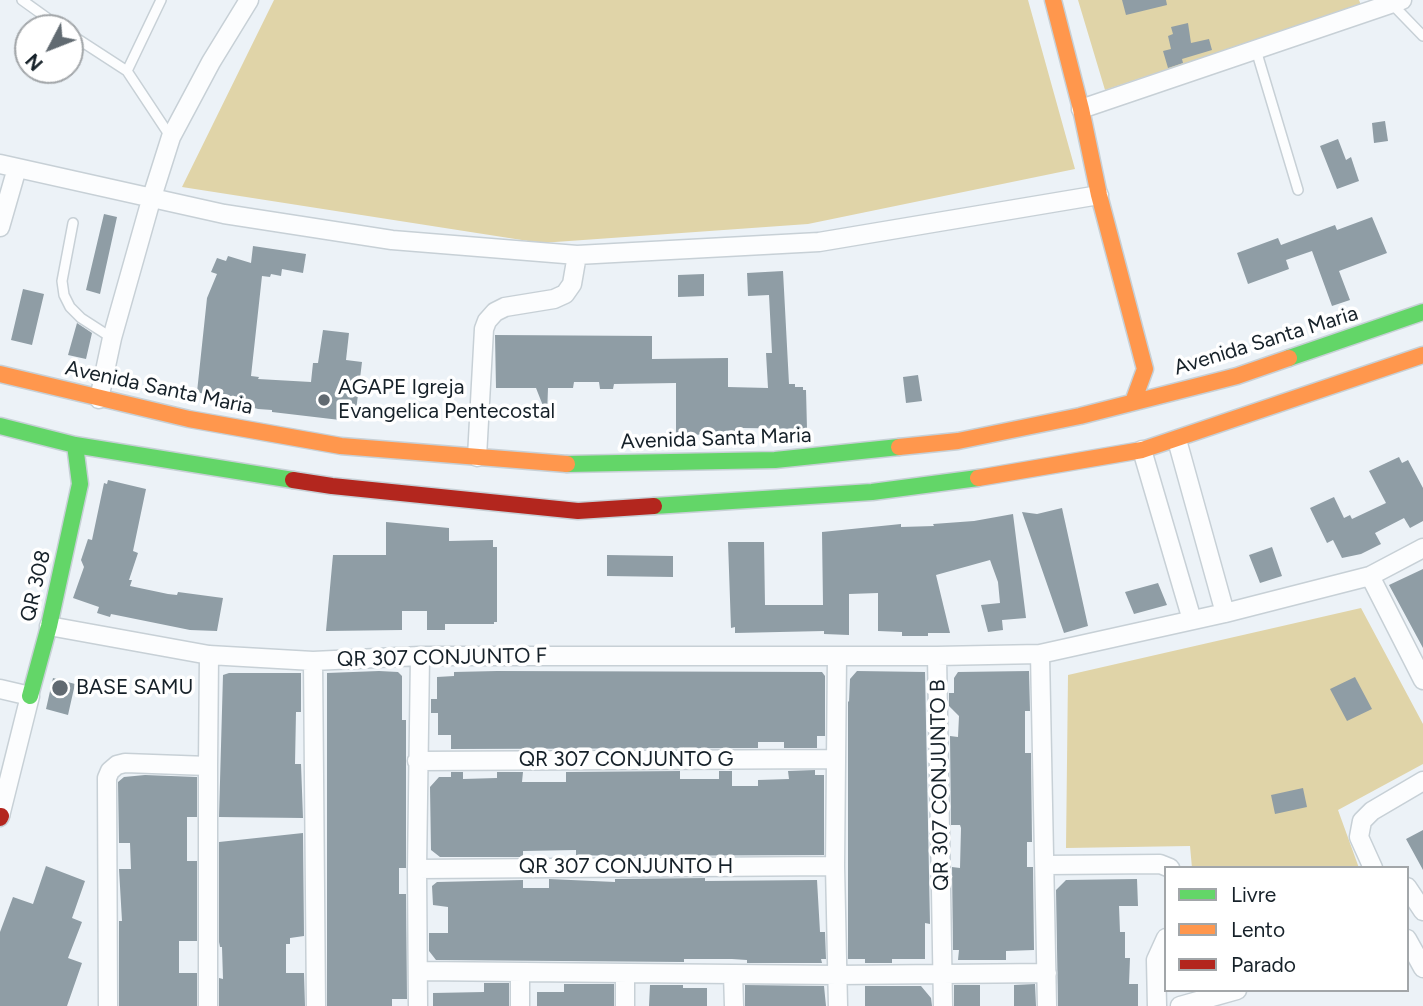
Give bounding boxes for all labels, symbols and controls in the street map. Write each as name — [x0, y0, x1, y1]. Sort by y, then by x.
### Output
north arrow — [14, 14, 84, 84]
text: N — [21, 49, 48, 75]
street label: Avenida Santa Maria — [1171, 301, 1361, 381]
street label: Avenida Santa Maria — [63, 356, 255, 420]
place label: AGAPE Igreja Evangelica Pentecostal — [338, 375, 555, 425]
marker: AGAPE Igreja Evangelica Pentecostal — [316, 392, 332, 408]
street label: Avenida Santa Maria — [620, 423, 812, 455]
street label: QR 308 — [16, 548, 56, 624]
street label: QR 307 CONJUNTO F — [337, 644, 547, 672]
place label: BASE SAMU — [76, 675, 193, 701]
marker: BASE SAMU — [50, 678, 70, 698]
street label: QR 307 CONJUNTO B — [926, 679, 954, 891]
street label: QR 307 CONJUNTO G — [519, 747, 733, 773]
street label: QR 307 CONJUNTO H — [519, 854, 733, 880]
legend — [1164, 866, 1409, 992]
text: Livre — [1231, 882, 1276, 907]
text: Lento — [1231, 917, 1285, 942]
text: Parado — [1231, 952, 1296, 977]

